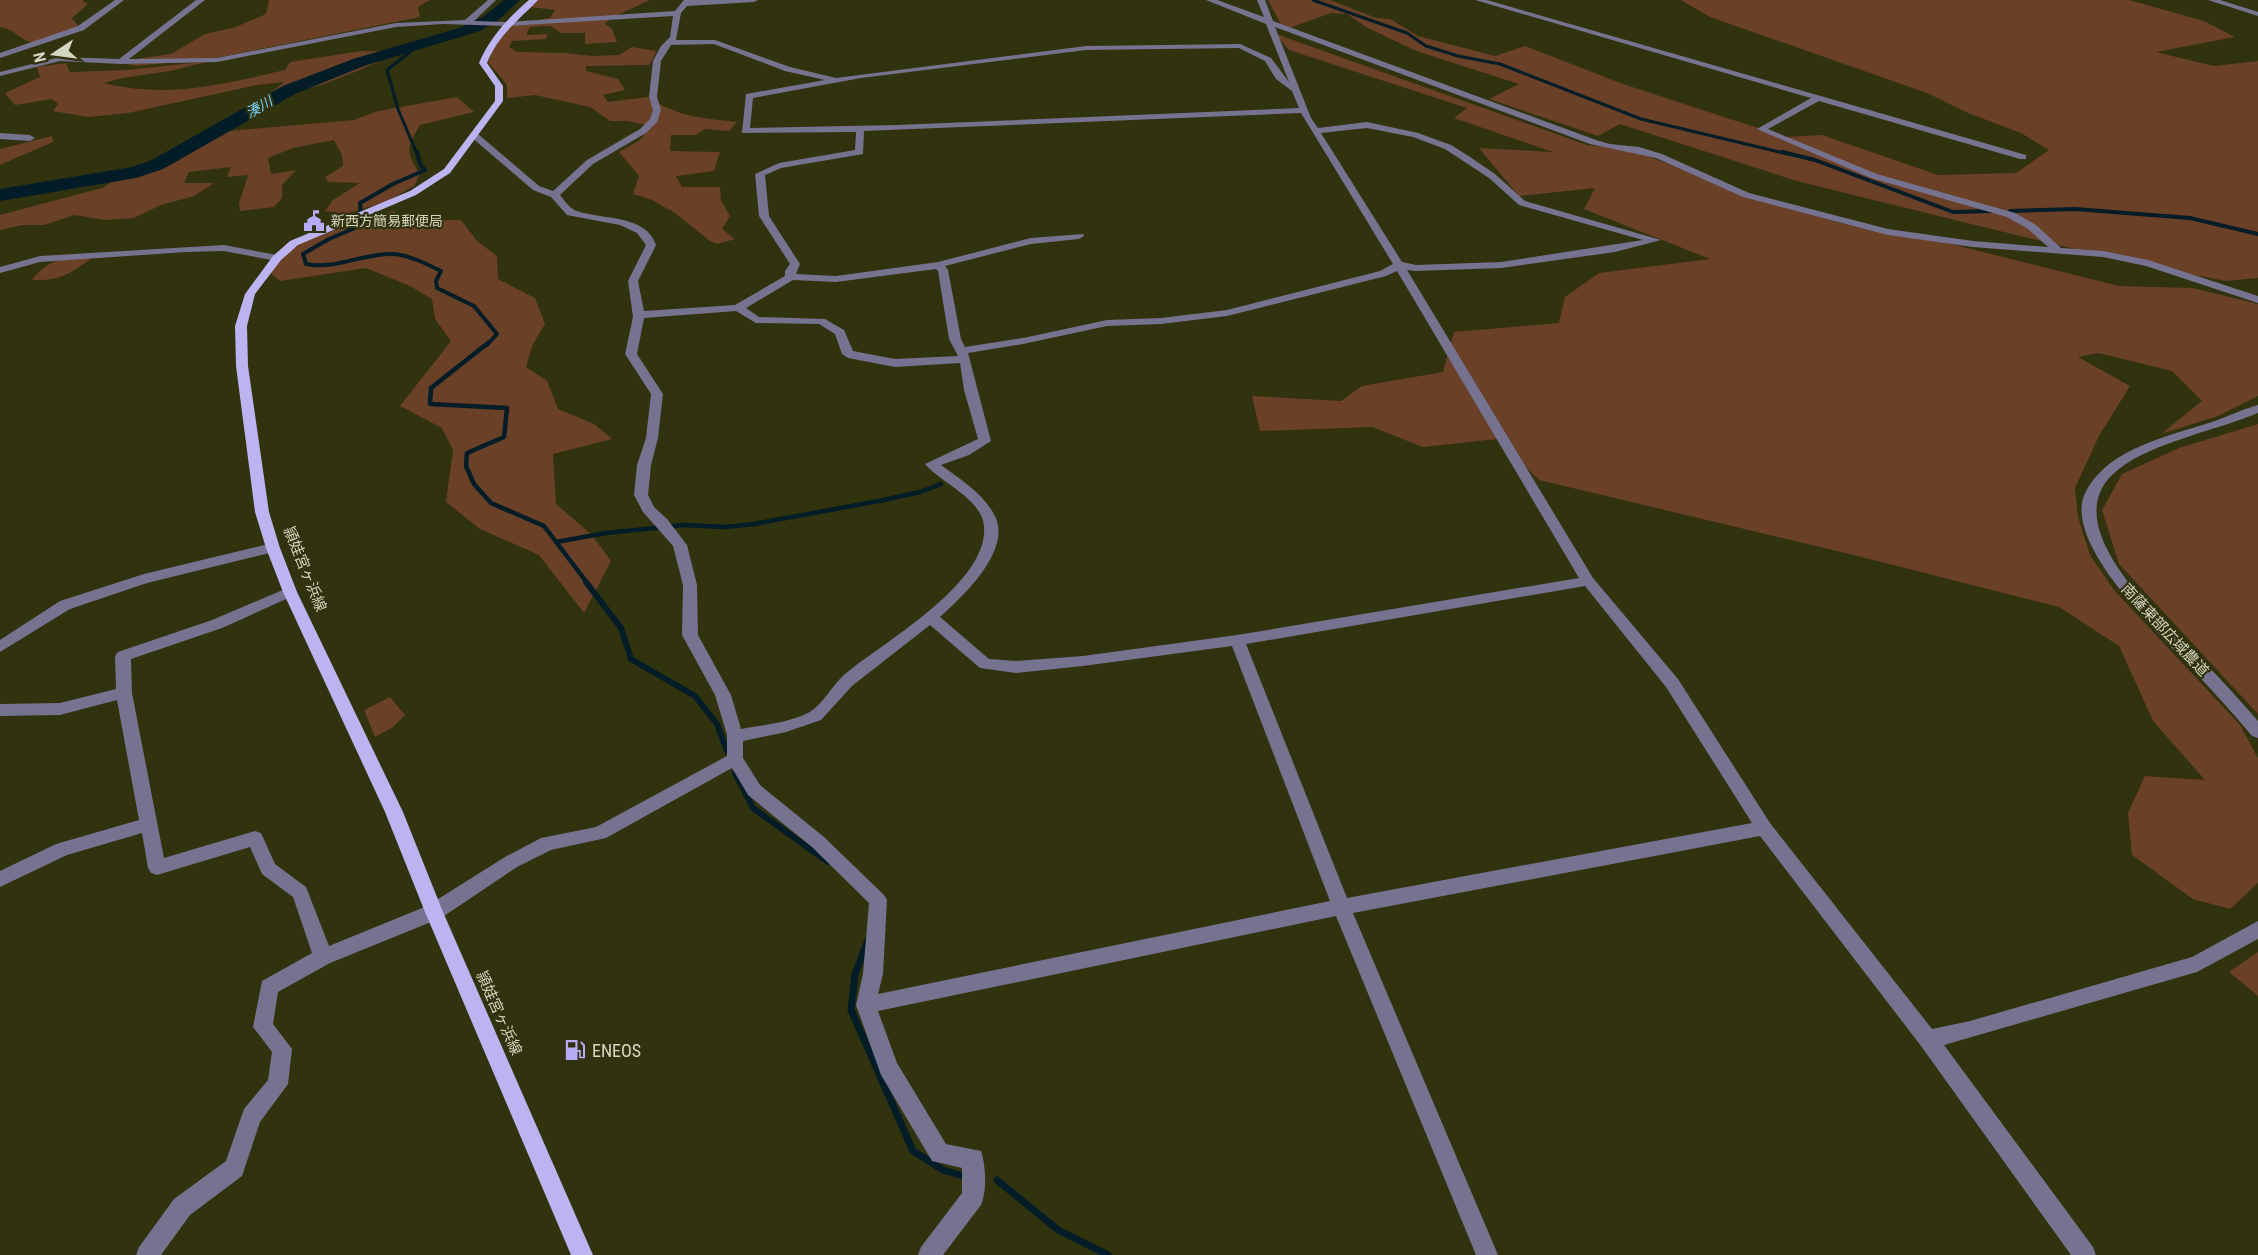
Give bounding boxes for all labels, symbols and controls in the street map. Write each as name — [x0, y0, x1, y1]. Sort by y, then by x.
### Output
north arrow — [24, 24, 84, 84]
text: N — [30, 50, 50, 64]
water label: 湊川 — [243, 92, 277, 121]
public building icon: 新西方簡易郵便局 — [302, 209, 326, 233]
place label: 新西方簡易郵便局 — [331, 213, 443, 229]
street label: 頴娃宮ヶ浜線 — [280, 524, 330, 614]
street label: 南薩東部広域農道 — [2117, 580, 2213, 680]
street label: 頴娃宮ヶ浜線 — [472, 968, 526, 1058]
fuel station icon: ENEOS — [563, 1038, 587, 1062]
place label: ENEOS — [592, 1040, 641, 1061]

